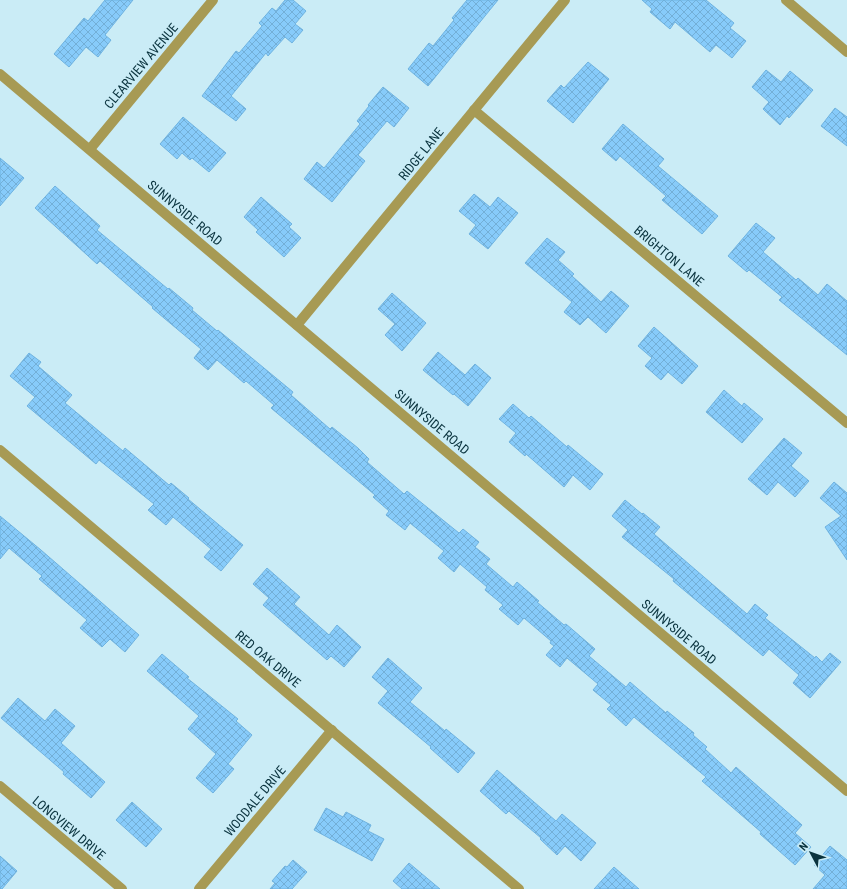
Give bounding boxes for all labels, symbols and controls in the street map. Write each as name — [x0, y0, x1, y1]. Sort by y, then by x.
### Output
street label: CLEARVIEW AVENUE — [101, 20, 181, 112]
street label: RIDGE LANE — [395, 125, 447, 183]
street label: SUNNYSIDE ROAD — [145, 177, 225, 249]
street label: BRIGHTON LANE — [631, 222, 707, 290]
street label: SUNNYSIDE ROAD — [392, 386, 472, 458]
street label: SUNNYSIDE ROAD — [639, 596, 719, 668]
street label: RED OAK DRIVE — [232, 627, 304, 691]
street label: WOODALE DRIVE — [221, 763, 289, 839]
street label: LONGVIEW DRIVE — [30, 793, 108, 863]
north arrow — [791, 833, 831, 873]
text: N — [797, 840, 811, 854]

